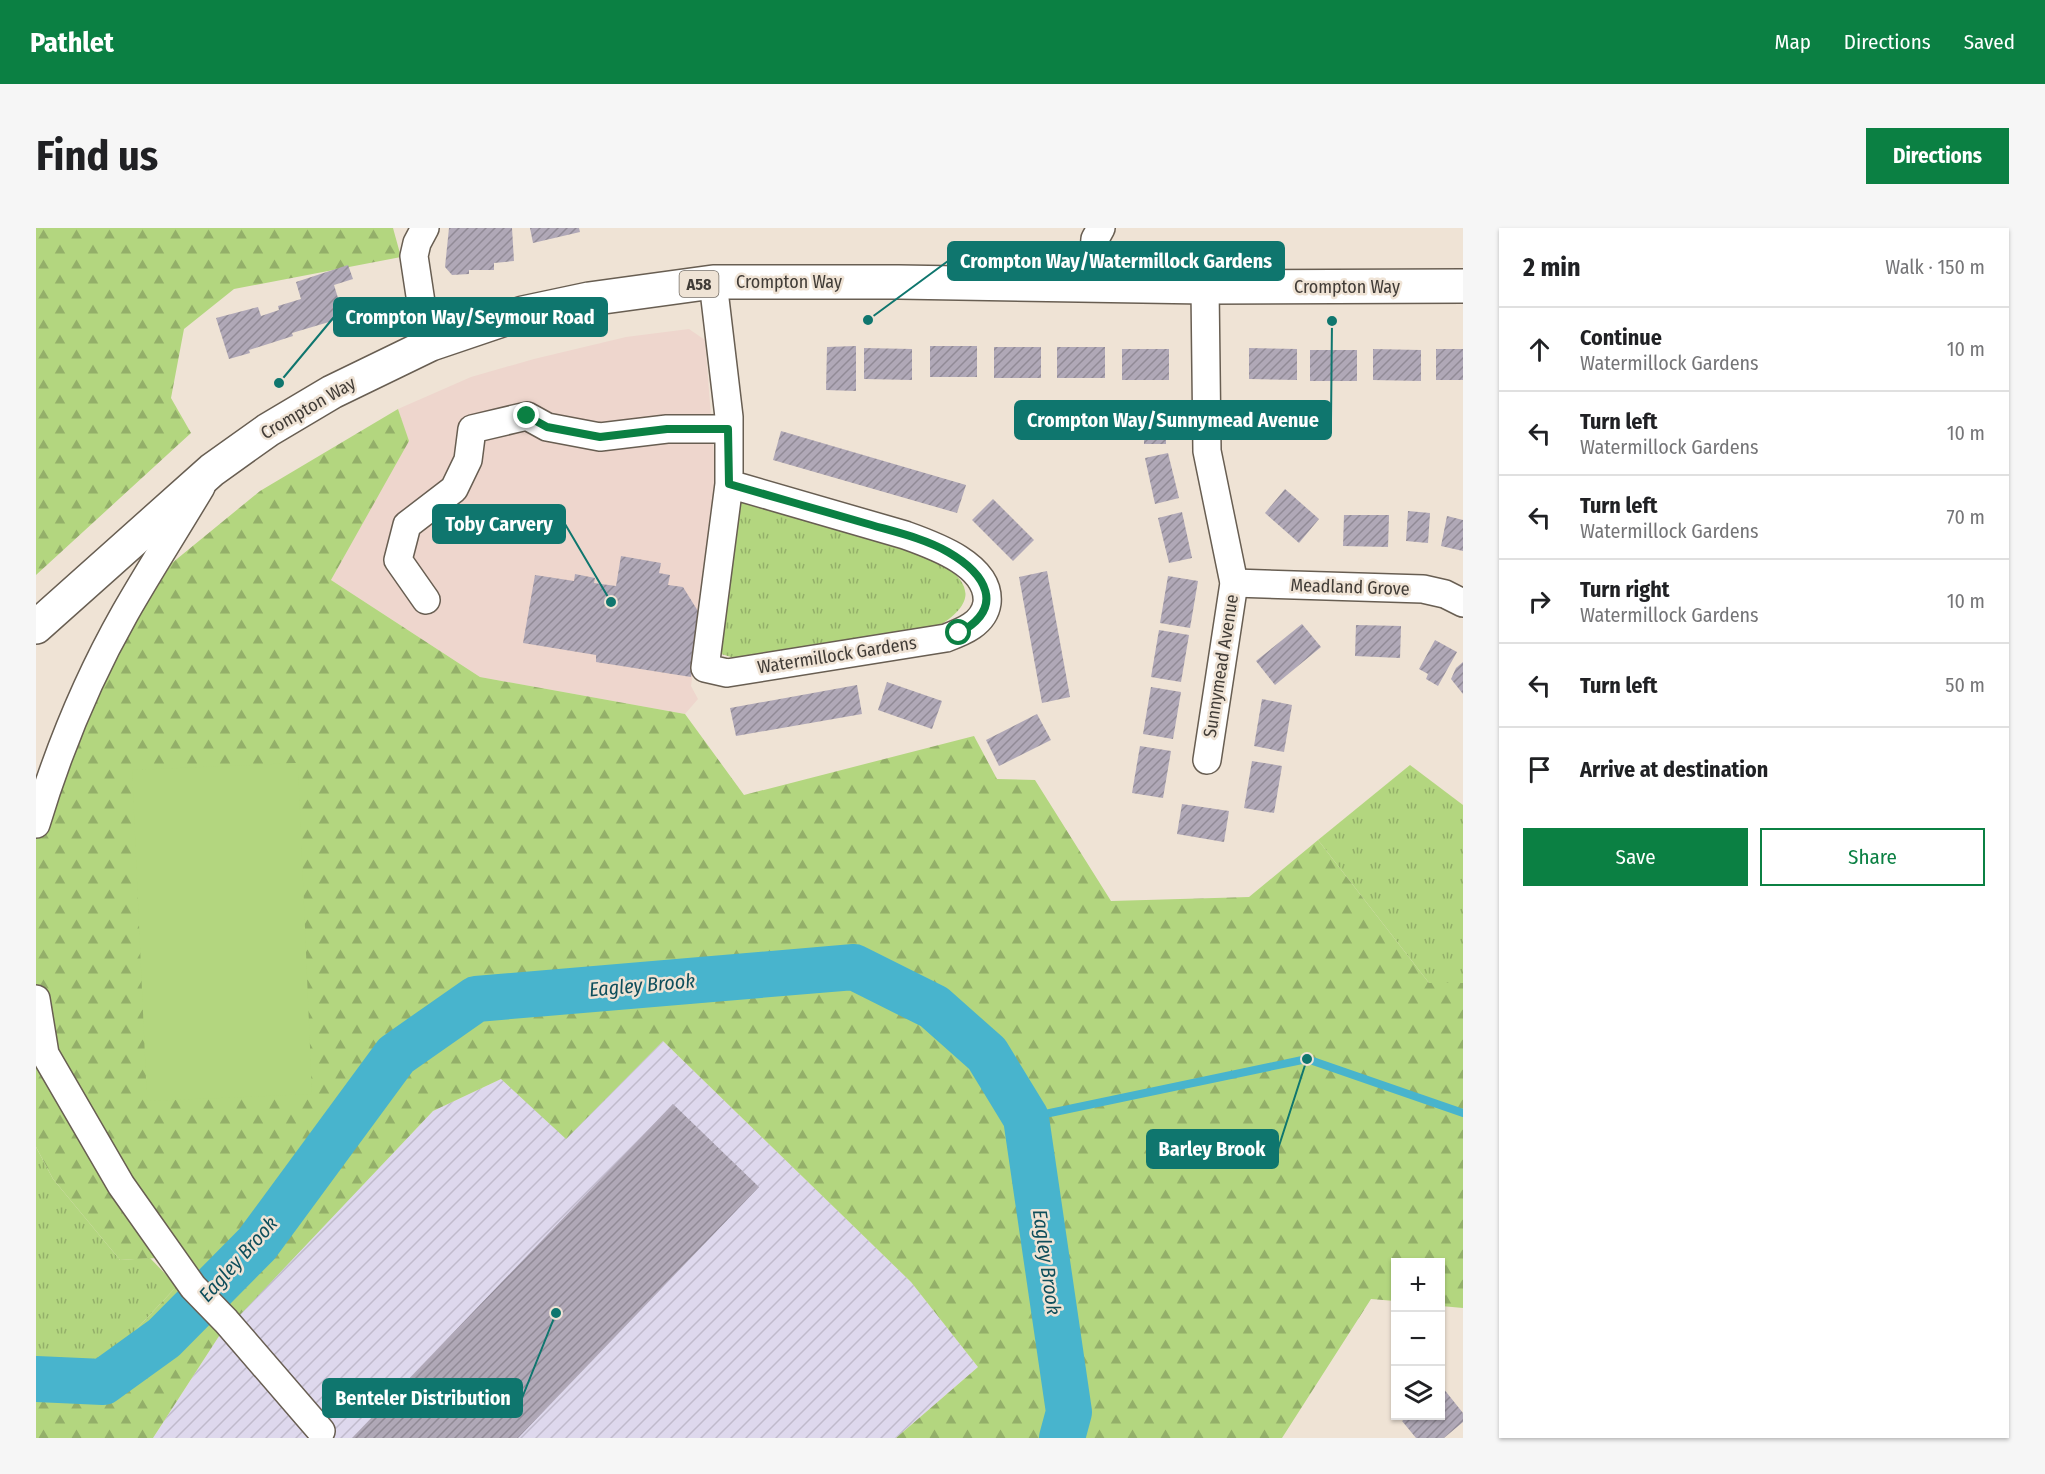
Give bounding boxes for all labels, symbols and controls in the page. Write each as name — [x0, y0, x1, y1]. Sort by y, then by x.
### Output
text: Pathlet — [30, 26, 114, 59]
text: Map — [1774, 29, 1811, 55]
text: Directions — [1844, 29, 1931, 55]
text: Saved — [1964, 29, 2015, 55]
button: Directions — [1866, 128, 2009, 184]
text: Find us — [36, 131, 158, 181]
callout: Crompton Way/Watermillock Gardens — [948, 242, 1284, 280]
text: Crompton Way/Watermillock Gardens — [960, 249, 1272, 273]
text: 2 min — [1523, 252, 1581, 283]
text: Walk · 150 m — [1885, 255, 1985, 279]
road number: A58 — [680, 271, 718, 297]
street label: Crompton Way — [736, 271, 842, 293]
street label: Crompton Way — [1294, 276, 1400, 298]
callout: Crompton Way/Seymour Road — [334, 298, 607, 336]
text: Crompton Way/Seymour Road — [345, 305, 595, 329]
text: Continue — [1580, 324, 1662, 351]
icon: ahead — [1523, 333, 1556, 366]
text: 10 m — [1947, 337, 1985, 361]
text: Watermillock Gardens — [1580, 351, 1759, 375]
street label: Crompton Way — [257, 372, 359, 444]
callout: Crompton Way/Sunnymead Avenue — [1015, 401, 1331, 439]
route end — [513, 402, 539, 428]
text: Crompton Way/Sunnymead Avenue — [1027, 408, 1319, 432]
text: Turn left — [1580, 408, 1658, 435]
icon: left — [1523, 417, 1556, 450]
text: 10 m — [1947, 421, 1985, 445]
text: Watermillock Gardens — [1580, 435, 1759, 459]
text: Turn left — [1580, 492, 1658, 519]
icon: left — [1523, 501, 1556, 534]
callout: Toby Carvery — [433, 505, 565, 543]
text: 70 m — [1947, 505, 1985, 529]
text: Toby Carvery — [445, 512, 553, 536]
text: Watermillock Gardens — [1580, 519, 1759, 543]
street label: Meadland Grove — [1290, 574, 1410, 600]
text: Turn right — [1580, 576, 1669, 603]
icon: right — [1523, 585, 1556, 618]
text: 10 m — [1947, 589, 1985, 613]
street label: Sunnymead Avenue — [1199, 593, 1243, 739]
text: Watermillock Gardens — [1580, 603, 1759, 627]
route start — [945, 619, 971, 645]
street label: Watermillock Gardens — [756, 632, 918, 678]
icon: left — [1523, 669, 1556, 702]
text: Turn left — [1580, 672, 1658, 699]
text: 50 m — [1945, 673, 1985, 697]
icon: arrive — [1523, 753, 1556, 786]
text: Arrive at destination — [1580, 756, 1768, 783]
button: Save — [1523, 828, 1748, 886]
button: Share — [1760, 828, 1985, 886]
water label: Eagley Brook — [588, 968, 696, 1002]
callout: Barley Brook — [1147, 1130, 1278, 1168]
text: Barley Brook — [1159, 1137, 1266, 1161]
water label: Eagley Brook — [1028, 1208, 1066, 1316]
water label: Eagley Brook — [194, 1211, 282, 1306]
map controls — [1391, 1258, 1445, 1420]
button: + — [1391, 1258, 1445, 1312]
button: − — [1391, 1312, 1445, 1366]
button: layers — [1391, 1366, 1445, 1420]
callout: Benteler Distribution — [323, 1379, 522, 1417]
text: Benteler Distribution — [335, 1386, 511, 1410]

